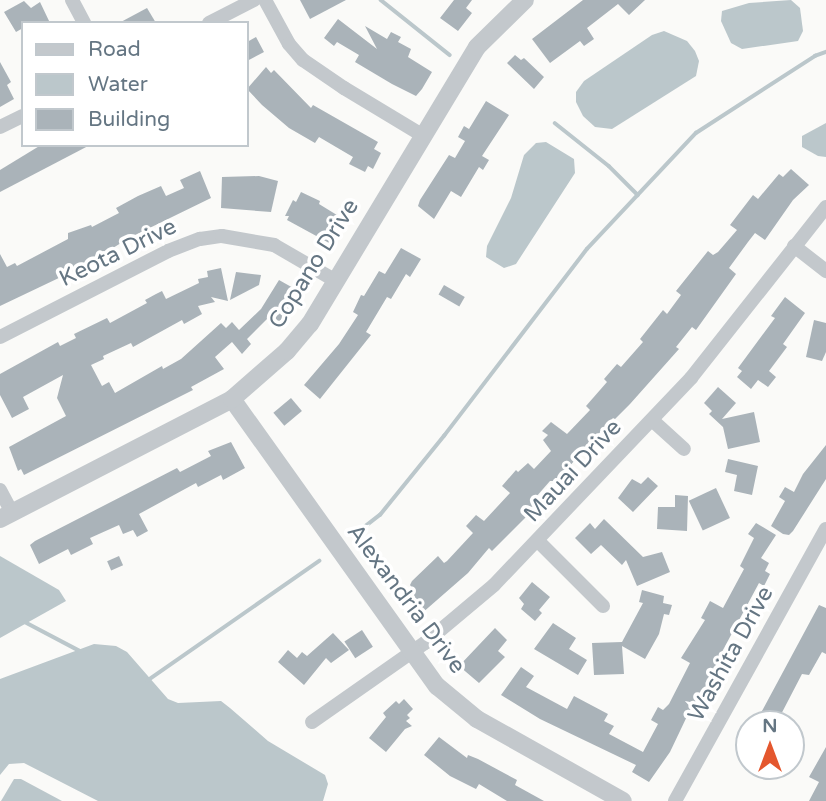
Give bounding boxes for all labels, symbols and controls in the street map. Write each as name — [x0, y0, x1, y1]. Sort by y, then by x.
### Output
legend — [21, 21, 248, 147]
text: Road — [88, 37, 141, 62]
text: Water — [88, 72, 148, 97]
text: Building — [88, 107, 170, 132]
street label: Copano Drive — [263, 194, 365, 334]
street label: Keota Drive — [55, 213, 181, 293]
street label: Mauai Drive — [518, 414, 628, 528]
street label: Alexandria Drive — [341, 519, 471, 679]
street label: Washita Drive — [682, 582, 780, 726]
north arrow — [735, 710, 805, 780]
text: N — [762, 715, 778, 737]

